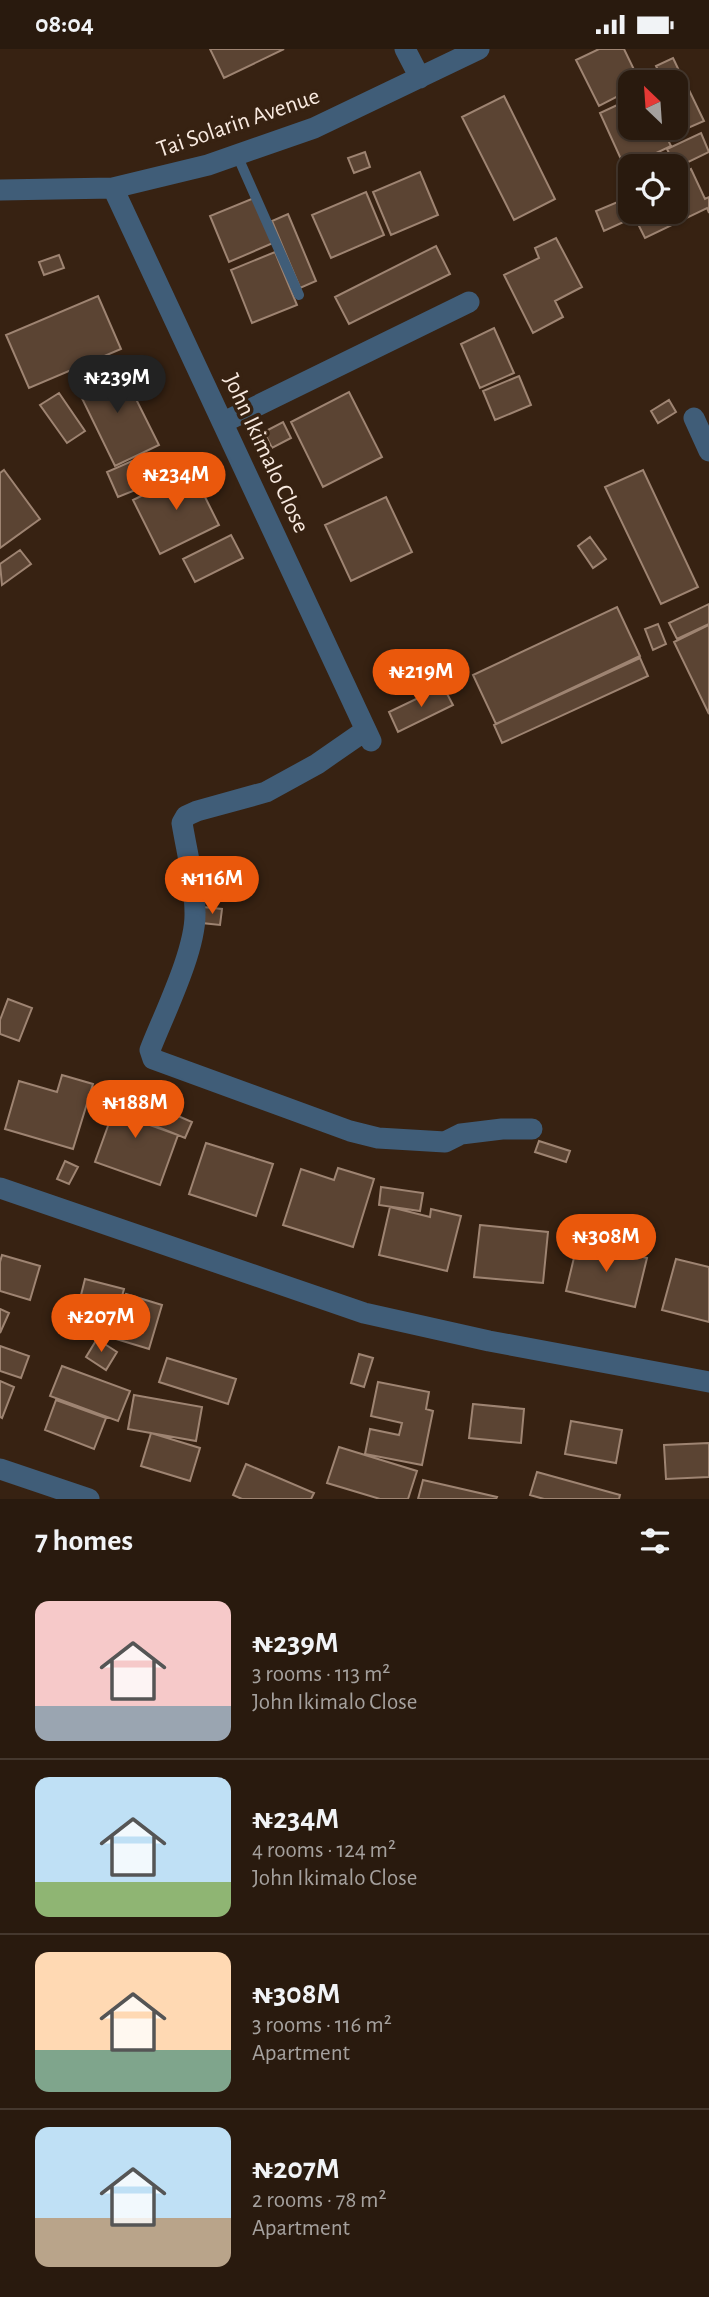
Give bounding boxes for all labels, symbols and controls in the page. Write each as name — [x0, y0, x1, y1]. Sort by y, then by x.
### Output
text: 08:04 — [35, 11, 94, 37]
north arrow — [618, 70, 688, 140]
map controls — [618, 70, 688, 224]
street label: Tai Solarin Avenue — [154, 84, 323, 162]
button: locate — [618, 154, 688, 224]
pin: ₦239M — [68, 355, 166, 415]
text: ₦239M — [84, 366, 150, 389]
street label: John Ikimalo Close — [219, 370, 313, 537]
pin: ₦234M — [127, 453, 225, 512]
text: ₦234M — [143, 463, 209, 486]
pin: ₦219M — [372, 649, 470, 709]
text: ₦219M — [389, 660, 453, 683]
pin: ₦116M — [163, 857, 261, 916]
text: ₦116M — [181, 867, 243, 890]
pin: ₦188M — [86, 1081, 184, 1140]
text: ₦188M — [102, 1091, 168, 1114]
pin: ₦308M — [557, 1215, 655, 1274]
text: ₦308M — [572, 1225, 640, 1248]
pin: ₦207M — [52, 1295, 150, 1354]
text: ₦207M — [67, 1305, 135, 1328]
icon: filters — [636, 1522, 674, 1560]
text: 7 homes — [35, 1526, 133, 1556]
text: ₦239M — [252, 1628, 339, 1658]
icon: home — [91, 1629, 175, 1713]
text: 3 rooms · 113 m² — [252, 1663, 390, 1686]
text: John Ikimalo Close — [252, 1691, 417, 1714]
text: ₦234M — [252, 1804, 339, 1834]
icon: home — [91, 1805, 175, 1889]
text: 4 rooms · 124 m² — [252, 1839, 396, 1862]
text: John Ikimalo Close — [252, 1867, 417, 1890]
text: ₦308M — [252, 1979, 340, 2009]
icon: home — [91, 1980, 175, 2064]
text: 3 rooms · 116 m² — [252, 2014, 392, 2037]
text: Apartment — [252, 2042, 350, 2065]
text: ₦207M — [252, 2154, 340, 2184]
icon: home — [91, 2155, 175, 2239]
text: 2 rooms · 78 m² — [252, 2189, 387, 2212]
text: Apartment — [252, 2217, 350, 2240]

